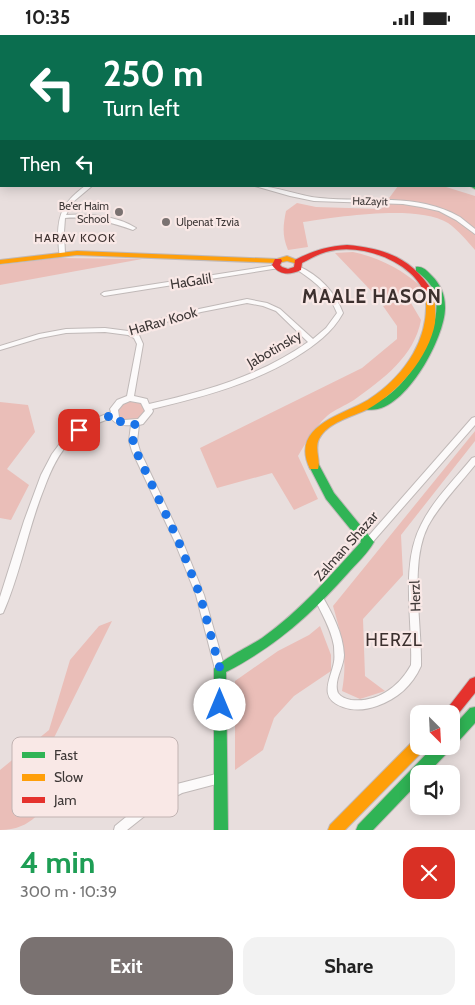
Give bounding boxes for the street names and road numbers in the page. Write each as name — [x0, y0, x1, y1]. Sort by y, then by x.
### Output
street label: HaZayit — [352, 194, 388, 208]
street label: HaGalil — [169, 269, 214, 293]
street label: HaRav Kook — [127, 302, 200, 339]
street label: Jabotinsky — [243, 326, 305, 372]
street label: Zalman Shazar — [310, 507, 382, 585]
street label: Herzl — [405, 579, 425, 612]

